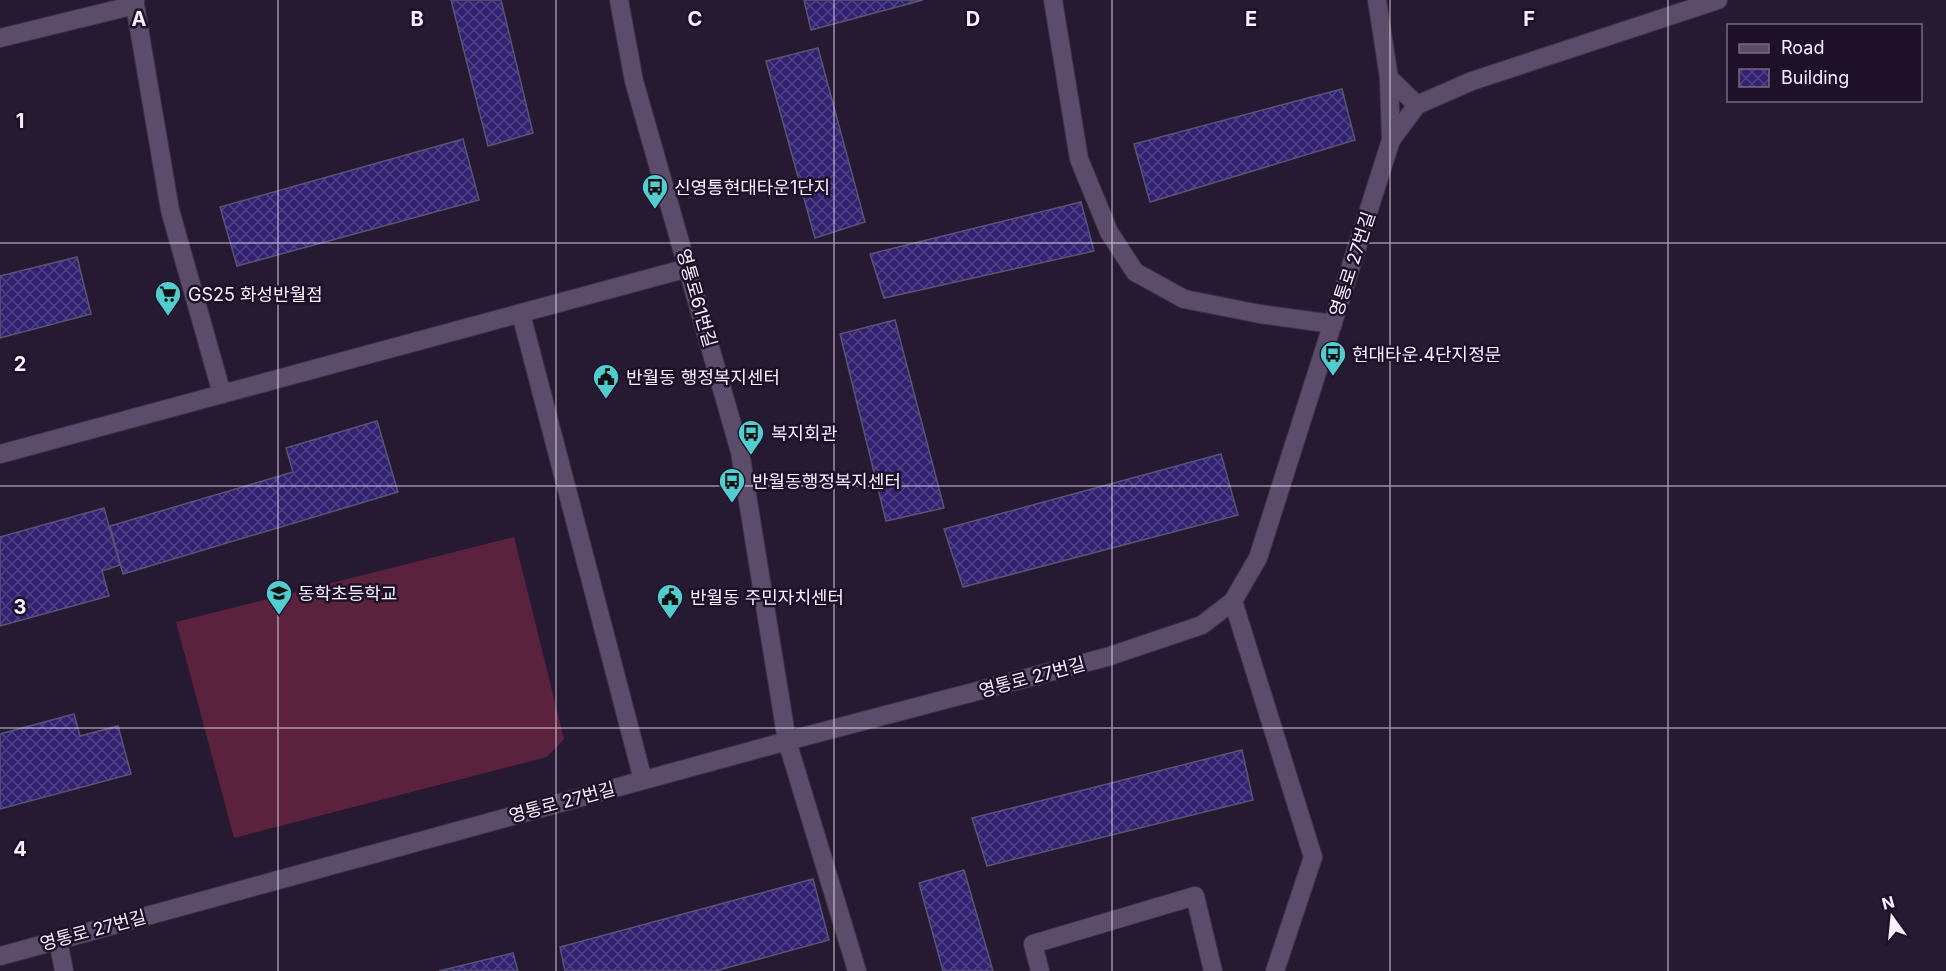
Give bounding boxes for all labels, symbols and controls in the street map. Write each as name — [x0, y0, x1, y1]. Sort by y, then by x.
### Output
text: A — [132, 7, 147, 31]
text: B — [410, 7, 424, 31]
text: C — [688, 7, 702, 31]
text: D — [966, 7, 980, 31]
text: E — [1245, 7, 1257, 31]
text: F — [1523, 7, 1535, 31]
legend — [1727, 24, 1922, 102]
text: Road — [1781, 37, 1824, 58]
text: Building — [1781, 67, 1849, 88]
text: 1 — [16, 109, 24, 133]
bus stop icon: 신영통현대타운1단지 — [640, 172, 670, 210]
place label: 신영통현대타운1단지 — [674, 177, 830, 198]
street label: 영통로 27번길 — [1325, 209, 1379, 319]
street label: 영통로61번길 — [673, 246, 721, 350]
supermarket icon: GS25 화성반월점 — [153, 279, 183, 317]
place label: GS25 화성반월점 — [188, 284, 323, 305]
bus stop icon: 현대타운.4단지정문 — [1318, 339, 1348, 377]
place label: 현대타운.4단지정문 — [1352, 344, 1501, 365]
text: 2 — [14, 352, 26, 376]
public building icon: 반월동 행정복지센터 — [591, 362, 621, 400]
place label: 반월동 행정복지센터 — [626, 367, 780, 388]
bus stop icon: 복지회관 — [736, 418, 766, 456]
place label: 복지회관 — [771, 423, 838, 444]
bus stop icon: 반월동행정복지센터 — [717, 466, 747, 504]
place label: 반월동행정복지센터 — [752, 471, 901, 492]
school or university icon: 동학초등학교 — [264, 578, 294, 616]
public building icon: 반월동 주민자치센터 — [655, 582, 685, 620]
place label: 동학초등학교 — [298, 583, 397, 604]
place label: 반월동 주민자치센터 — [690, 587, 844, 608]
text: 3 — [14, 595, 26, 619]
street label: 영통로 27번길 — [977, 653, 1087, 701]
street label: 영통로 27번길 — [507, 778, 617, 826]
text: 4 — [13, 837, 27, 861]
north arrow — [1862, 887, 1922, 947]
text: N — [1880, 891, 1897, 914]
street label: 영통로 27번길 — [38, 906, 148, 954]

